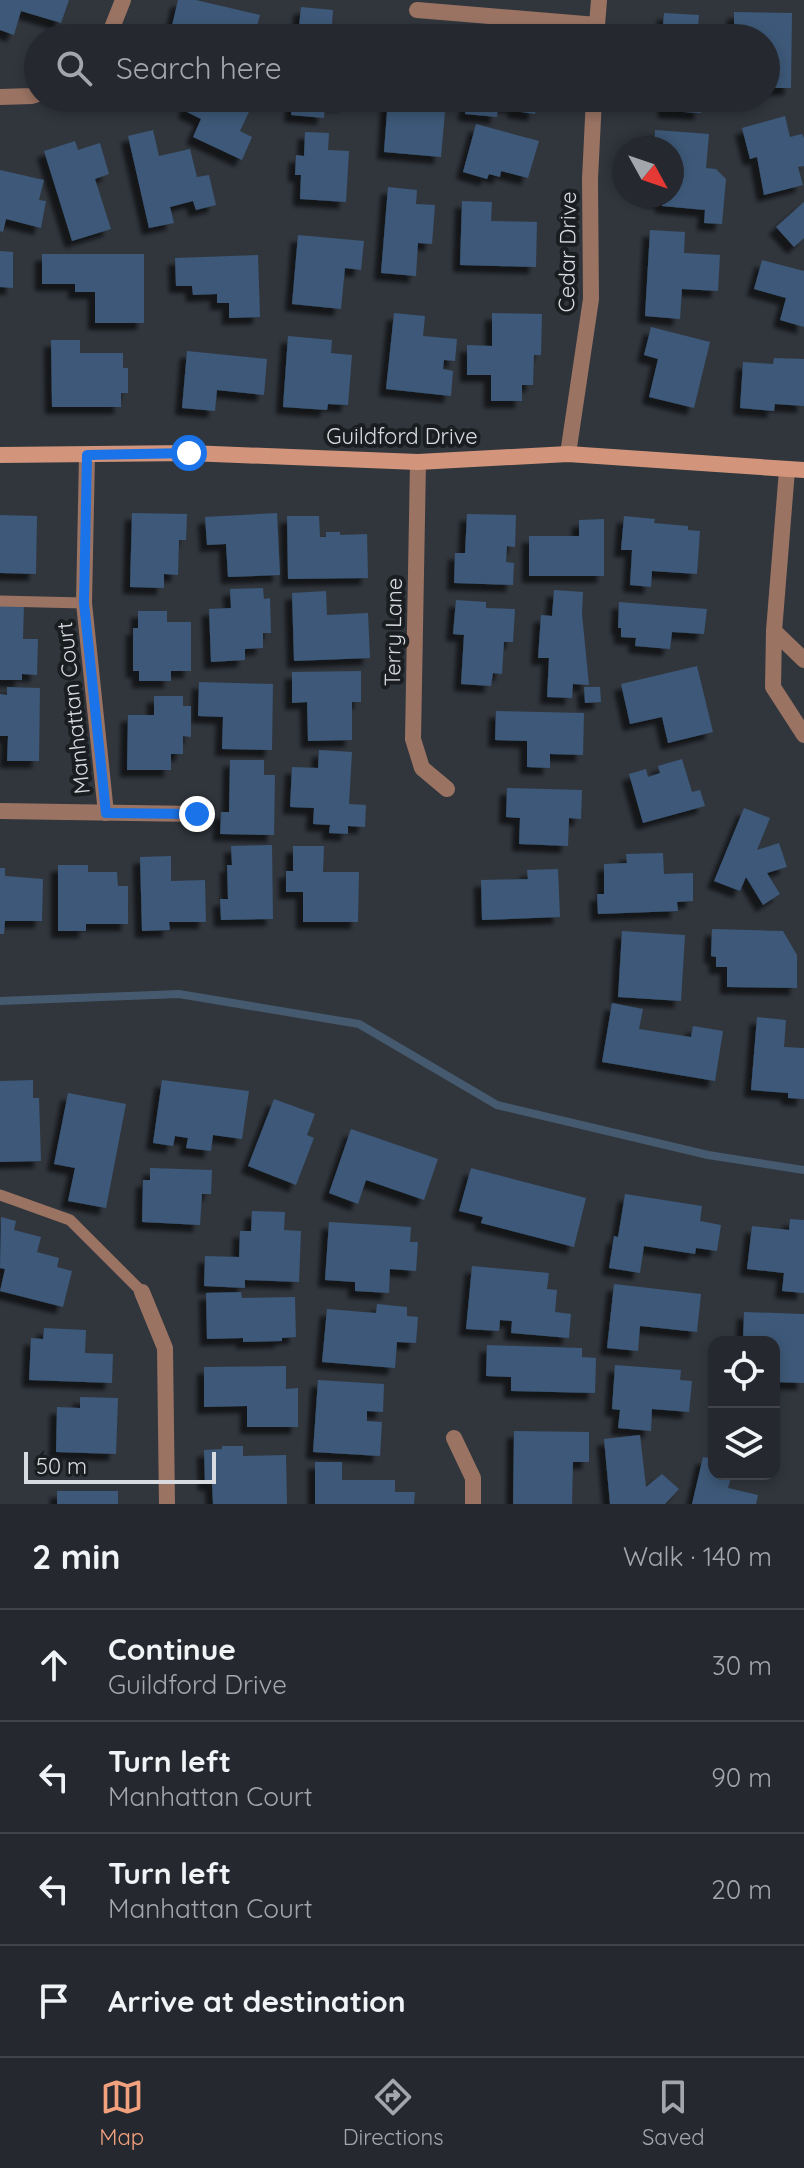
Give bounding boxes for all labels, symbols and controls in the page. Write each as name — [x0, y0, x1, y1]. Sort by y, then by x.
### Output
search box — [24, 24, 780, 112]
icon: search — [52, 46, 96, 90]
text: Search here — [116, 49, 282, 87]
north arrow — [612, 136, 684, 208]
street label: Cedar Drive — [552, 191, 582, 313]
street label: Guildford Drive — [326, 422, 478, 450]
route start — [171, 435, 207, 471]
street label: Terry Lane — [378, 577, 408, 687]
street label: Manhattan Court — [50, 620, 96, 796]
route end — [179, 796, 215, 832]
map controls — [708, 1336, 780, 1480]
button: locate — [708, 1336, 780, 1408]
button: layers — [708, 1408, 780, 1480]
scale bar — [24, 1448, 216, 1484]
text: 50 m — [36, 1452, 87, 1480]
text: 2 min — [32, 1535, 121, 1578]
text: Walk · 140 m — [623, 1540, 772, 1573]
text: Continue — [108, 1630, 236, 1668]
icon: ahead — [32, 1643, 76, 1687]
text: 30 m — [712, 1649, 772, 1682]
text: Guildford Drive — [108, 1668, 287, 1701]
text: Turn left — [108, 1742, 231, 1780]
icon: left — [32, 1755, 76, 1799]
text: 90 m — [711, 1761, 772, 1794]
text: Manhattan Court — [108, 1780, 313, 1813]
text: Turn left — [108, 1854, 231, 1892]
icon: left — [32, 1867, 76, 1911]
text: 20 m — [711, 1873, 772, 1906]
text: Manhattan Court — [108, 1892, 313, 1925]
icon: arrive — [32, 1979, 76, 2023]
text: Arrive at destination — [108, 1982, 406, 2020]
tab: Map — [99, 2075, 144, 2151]
tab: Directions — [343, 2075, 443, 2151]
tab: Saved — [642, 2075, 705, 2151]

